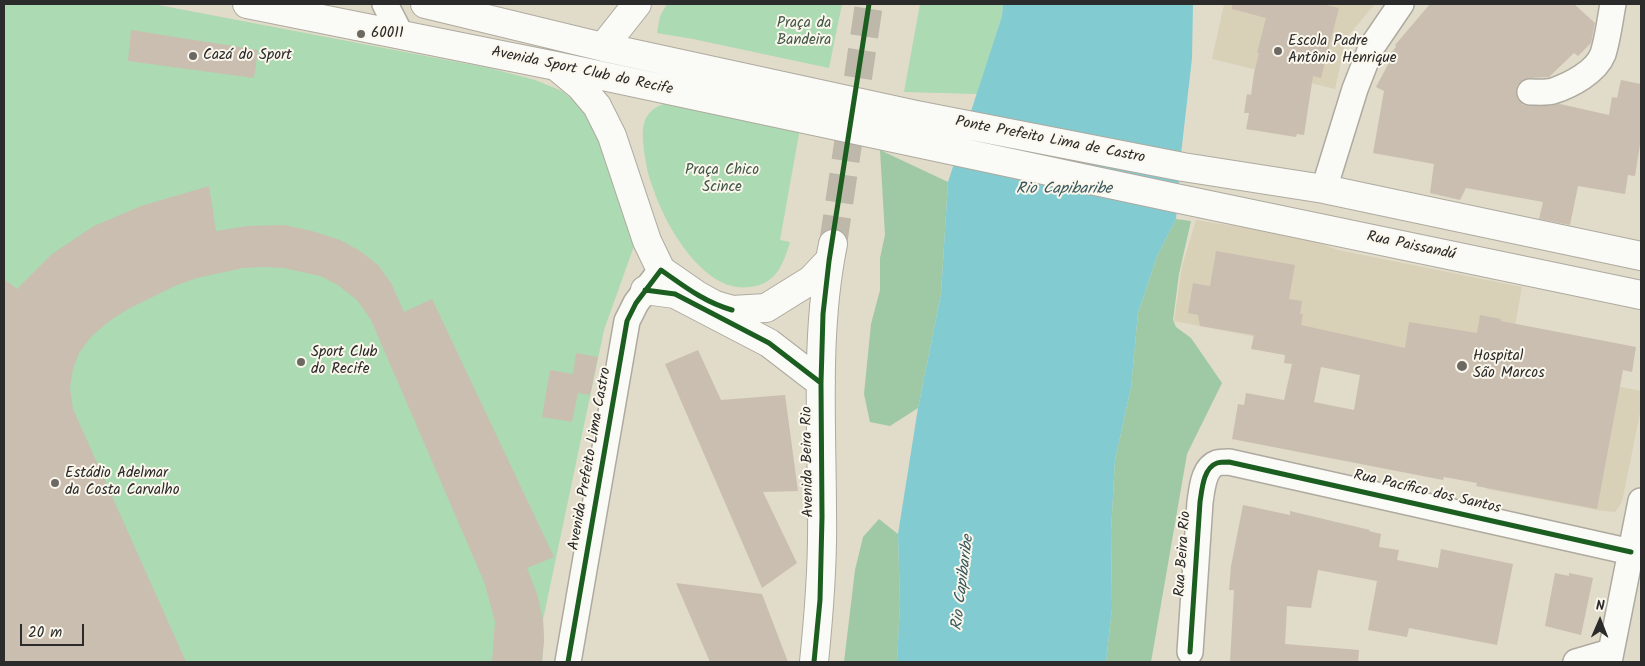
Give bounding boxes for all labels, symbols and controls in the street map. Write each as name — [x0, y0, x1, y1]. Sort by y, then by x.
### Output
park label: Praça da Bandeira — [777, 15, 831, 50]
place label: 60011 — [371, 25, 404, 43]
marker: 60011 — [355, 28, 367, 40]
place label: Escola Padre Antônio Henrique — [1288, 33, 1396, 68]
street label: Avenida Sport Club do Recife — [490, 44, 674, 100]
marker: Escola Padre Antônio Henrique — [1272, 45, 1284, 57]
place label: Cazá do Sport — [203, 47, 292, 65]
marker: Cazá do Sport — [187, 50, 199, 62]
street label: Ponte Prefeito Lima de Castro — [954, 114, 1146, 168]
park label: Praça Chico Scince — [685, 162, 759, 197]
water label: Rio Capibaribe — [1016, 180, 1112, 200]
street label: Rua Paissandú — [1365, 229, 1457, 265]
place label: Sport Club do Recife — [311, 344, 377, 379]
place label: Hospital São Marcos — [1473, 348, 1545, 383]
marker: Sport Club do Recife — [295, 356, 307, 368]
marker: Hospital São Marcos — [1455, 359, 1469, 373]
street label: Avenida Prefeito Lima Castro — [566, 366, 616, 552]
street label: Avenida Beira Rio — [799, 406, 819, 518]
place label: Estádio Adelmar da Costa Carvalho — [65, 465, 179, 500]
street label: Rua Pacífico dos Santos — [1352, 467, 1502, 519]
marker: Estádio Adelmar da Costa Carvalho — [49, 477, 61, 489]
street label: Rua Beira Rio — [1172, 510, 1196, 598]
water label: Rio Capibaribe — [949, 534, 979, 632]
text: N — [1596, 595, 1605, 617]
north arrow — [1575, 596, 1625, 646]
scale bar — [22, 614, 86, 646]
text: 20 m — [28, 621, 62, 645]

